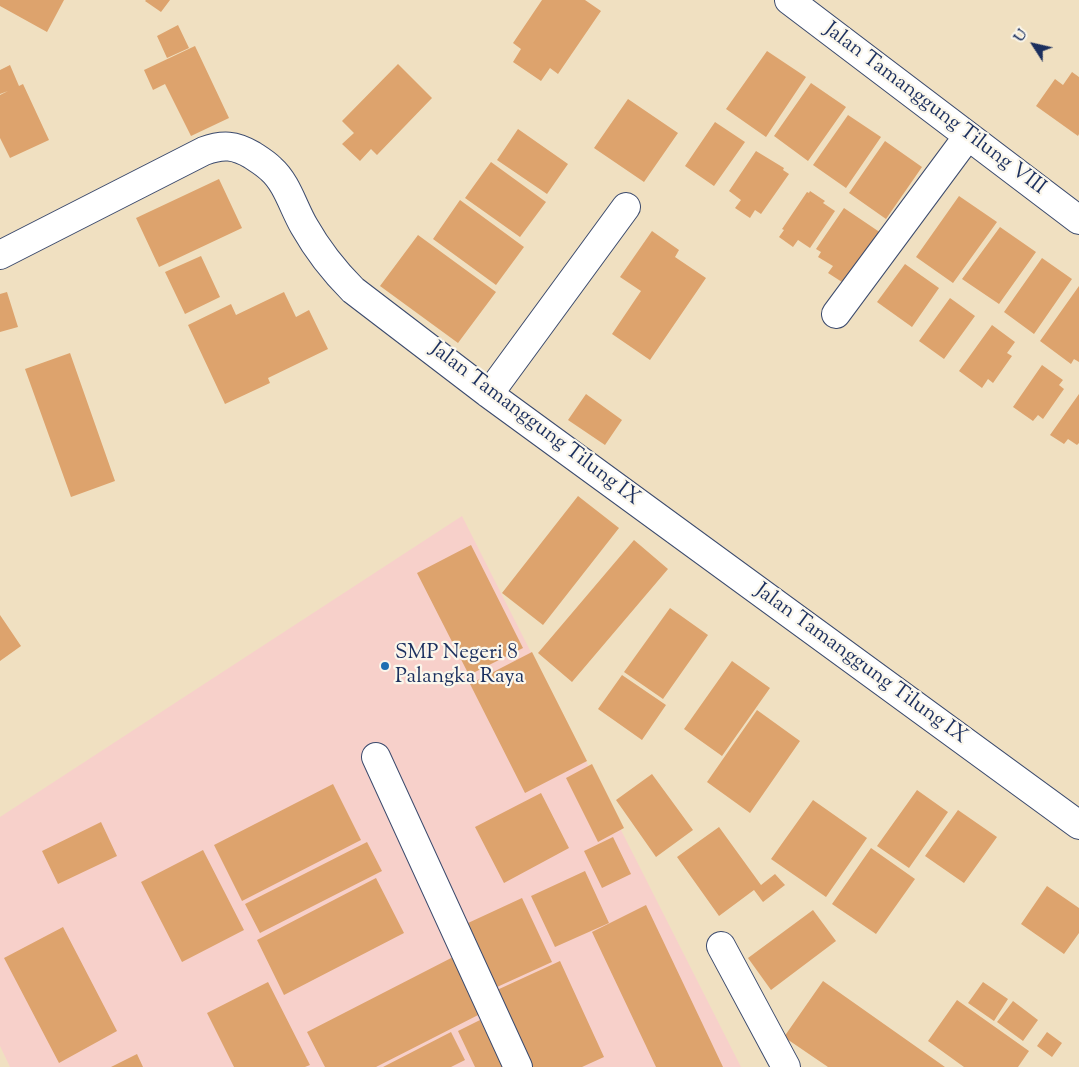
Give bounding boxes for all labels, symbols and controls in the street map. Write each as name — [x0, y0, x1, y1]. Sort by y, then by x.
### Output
street label: Jalan Tamanggung Tilung VIII — [818, 18, 1050, 202]
north arrow — [1009, 20, 1059, 70]
text: U — [1010, 26, 1033, 47]
street label: Jalan Tamanggung Tilung IX — [424, 338, 644, 512]
street label: Jalan Tamanggung Tilung IX — [749, 579, 971, 751]
place label: SMP Negeri 8 Palangka Raya — [395, 641, 524, 691]
marker: SMP Negeri 8 Palangka Raya — [379, 660, 391, 672]

